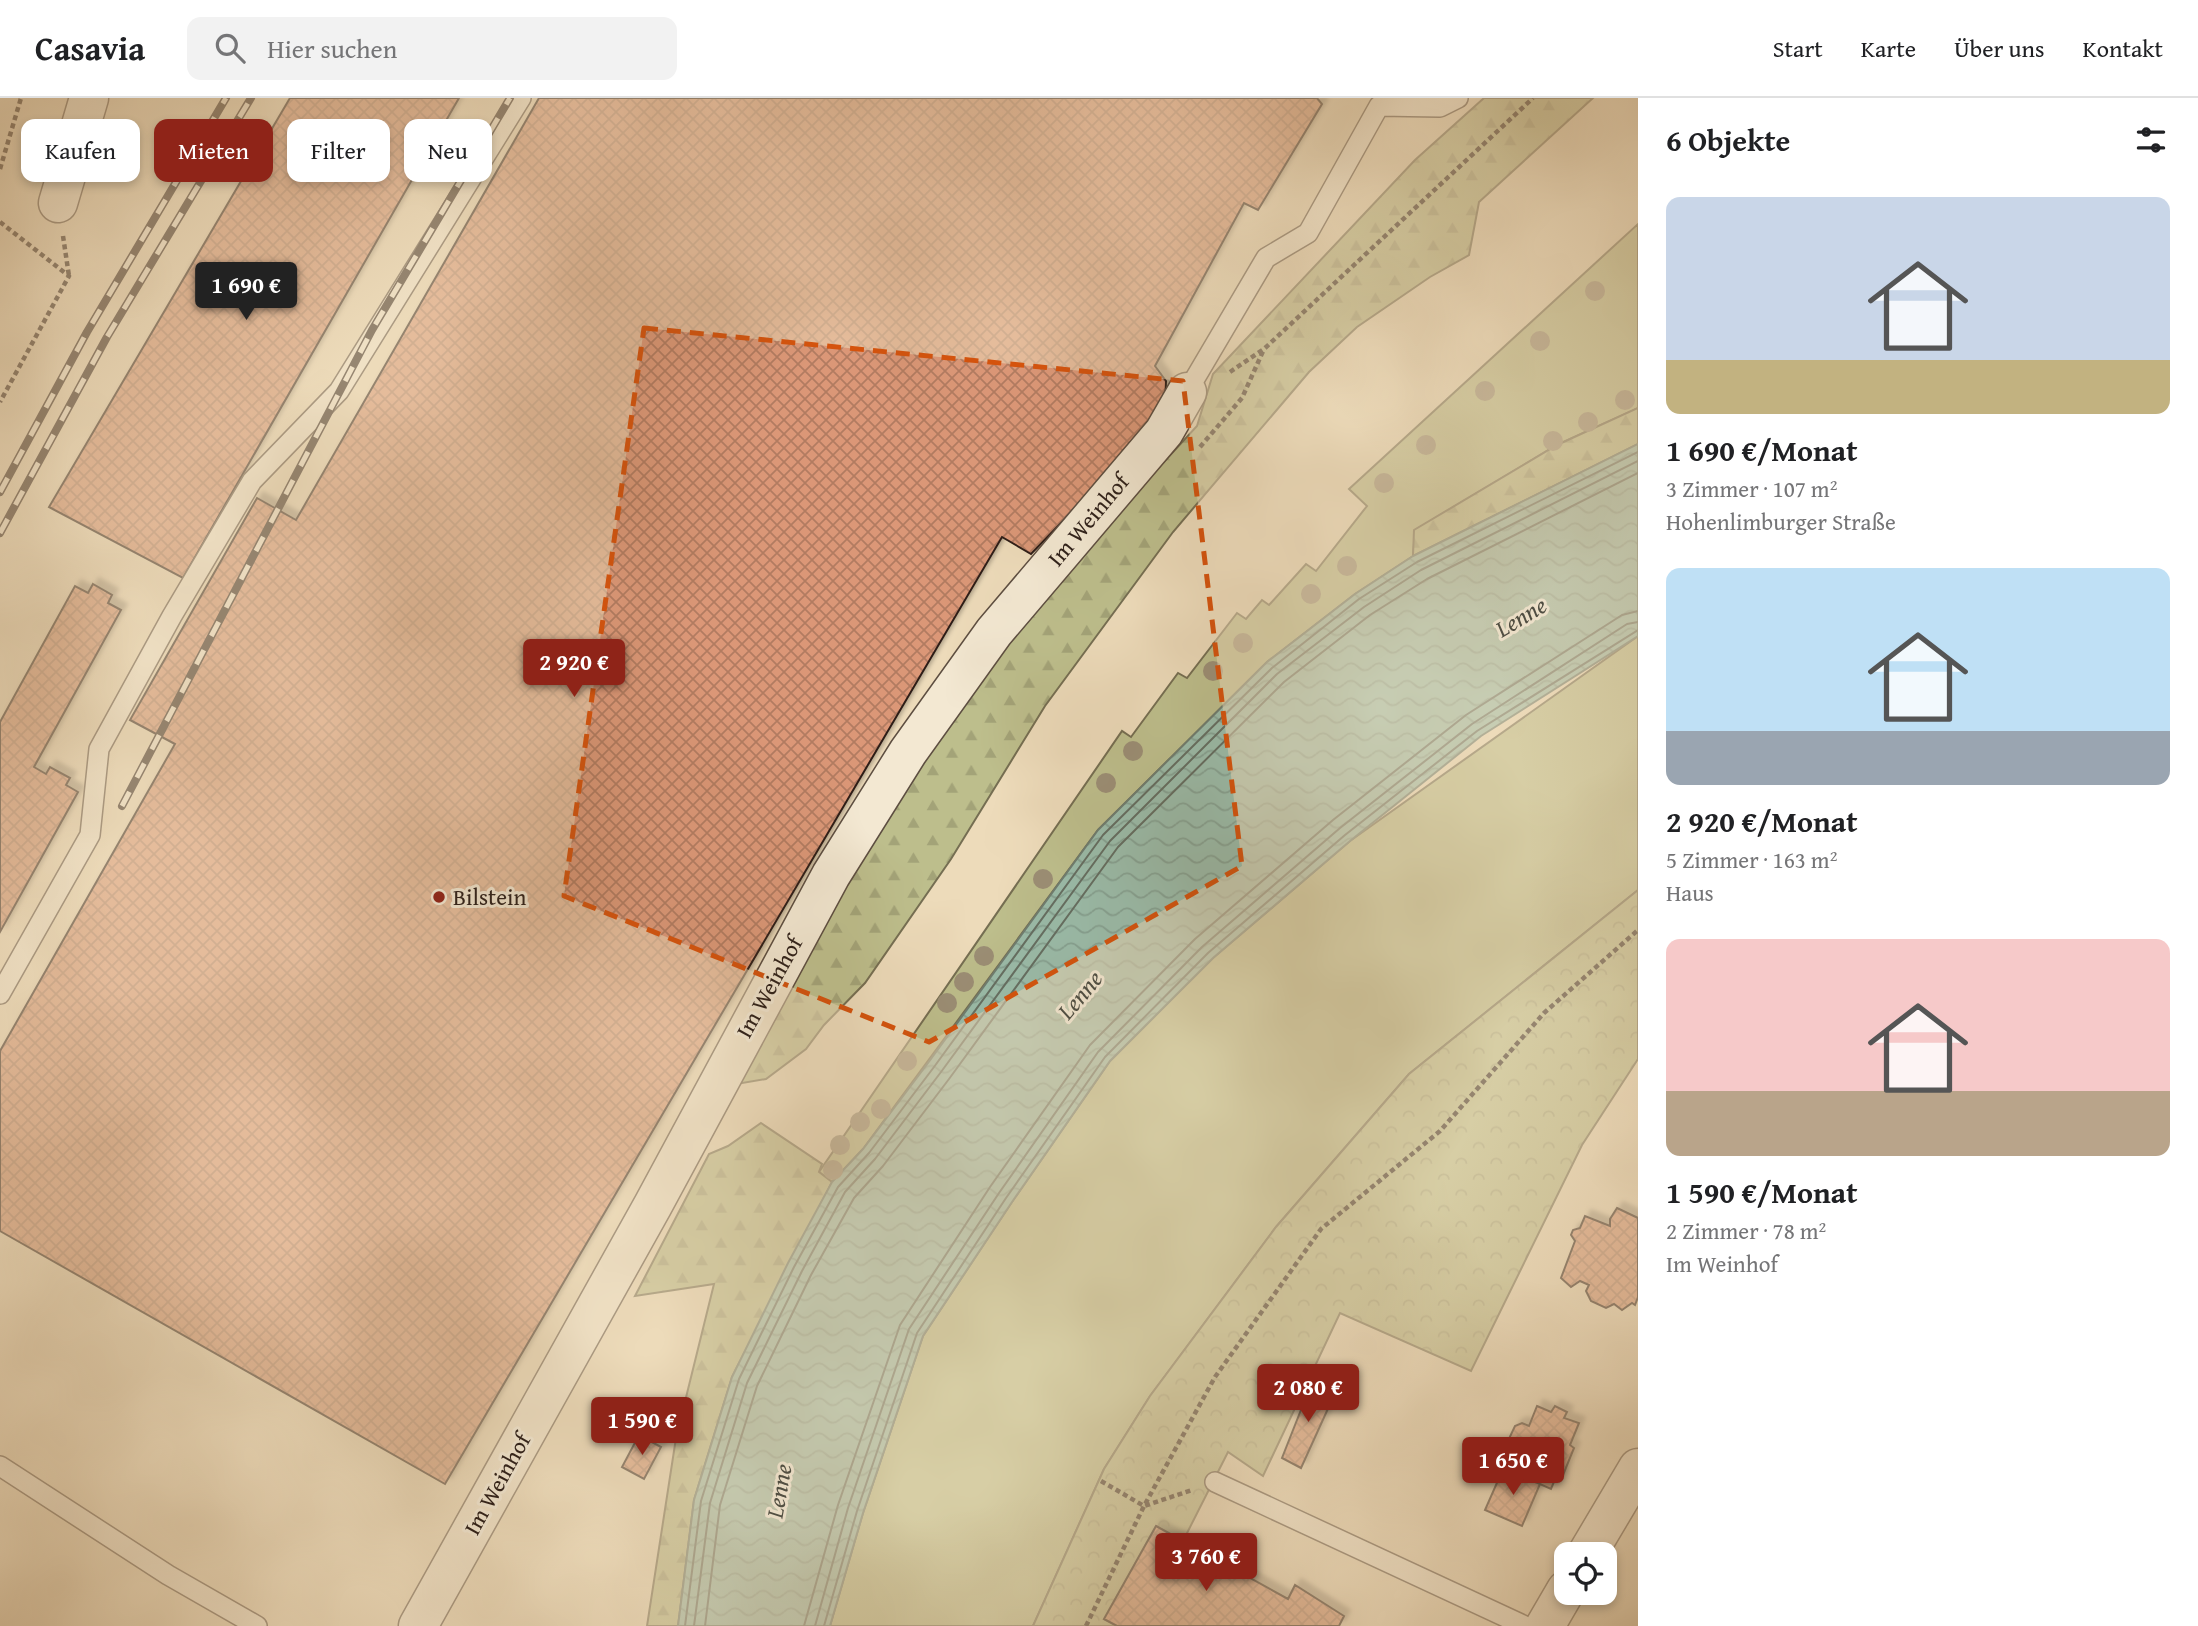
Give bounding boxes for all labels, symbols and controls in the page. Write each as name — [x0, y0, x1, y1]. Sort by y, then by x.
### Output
search box — [187, 17, 677, 80]
text: Casavia — [35, 24, 145, 72]
icon: search — [211, 29, 249, 67]
text: Hier suchen — [267, 29, 397, 68]
text: Start — [1773, 31, 1823, 66]
text: Karte — [1861, 31, 1916, 66]
text: Über uns — [1954, 31, 2045, 66]
text: Kontakt — [2083, 31, 2163, 66]
text: 6 Objekte — [1666, 118, 1790, 162]
chip: Kaufen — [21, 119, 140, 182]
chip: Mieten — [154, 119, 273, 182]
chip: Filter — [287, 119, 390, 182]
chip: Neu — [404, 119, 492, 182]
icon: filters — [2132, 121, 2170, 159]
icon: home — [1855, 243, 1981, 369]
pin: 1 690 € — [181, 262, 311, 322]
text: 1 690 € — [211, 268, 281, 301]
text: 1 690 €/Monat — [1666, 428, 1858, 472]
street label: Im Weinhof — [1039, 464, 1138, 573]
text: 3 Zimmer · 107 m² — [1666, 472, 1837, 505]
text: Hohenlimburger Straße — [1666, 505, 1896, 538]
water label: Lenne — [1487, 587, 1553, 646]
icon: home — [1855, 614, 1981, 740]
pin: 2 920 € — [509, 640, 639, 699]
text: 2 920 € — [539, 645, 609, 678]
text: 2 920 €/Monat — [1666, 799, 1858, 843]
text: 5 Zimmer · 163 m² — [1666, 843, 1837, 876]
text: Haus — [1666, 876, 1714, 909]
place label: Bilstein — [453, 880, 526, 913]
marker: Bilstein — [431, 889, 447, 905]
street label: Im Weinhof — [727, 928, 811, 1044]
water label: Lenne — [1048, 962, 1111, 1028]
icon: home — [1855, 985, 1981, 1111]
text: 1 590 €/Monat — [1666, 1170, 1858, 1214]
text: 2 Zimmer · 78 m² — [1666, 1214, 1826, 1247]
text: Im Weinhof — [1666, 1247, 1778, 1280]
pin: 2 080 € — [1243, 1364, 1373, 1424]
text: 2 080 € — [1273, 1370, 1343, 1403]
pin: 1 590 € — [577, 1398, 707, 1457]
text: 1 590 € — [607, 1403, 677, 1436]
street label: Im Weinhof — [455, 1425, 539, 1541]
pin: 1 650 € — [1448, 1438, 1578, 1497]
text: 1 650 € — [1478, 1443, 1548, 1476]
water label: Lenne — [756, 1461, 801, 1522]
pin: 3 760 € — [1141, 1534, 1271, 1593]
text: 3 760 € — [1171, 1539, 1241, 1572]
map controls — [1554, 1542, 1617, 1605]
button: locate — [1554, 1542, 1617, 1605]

